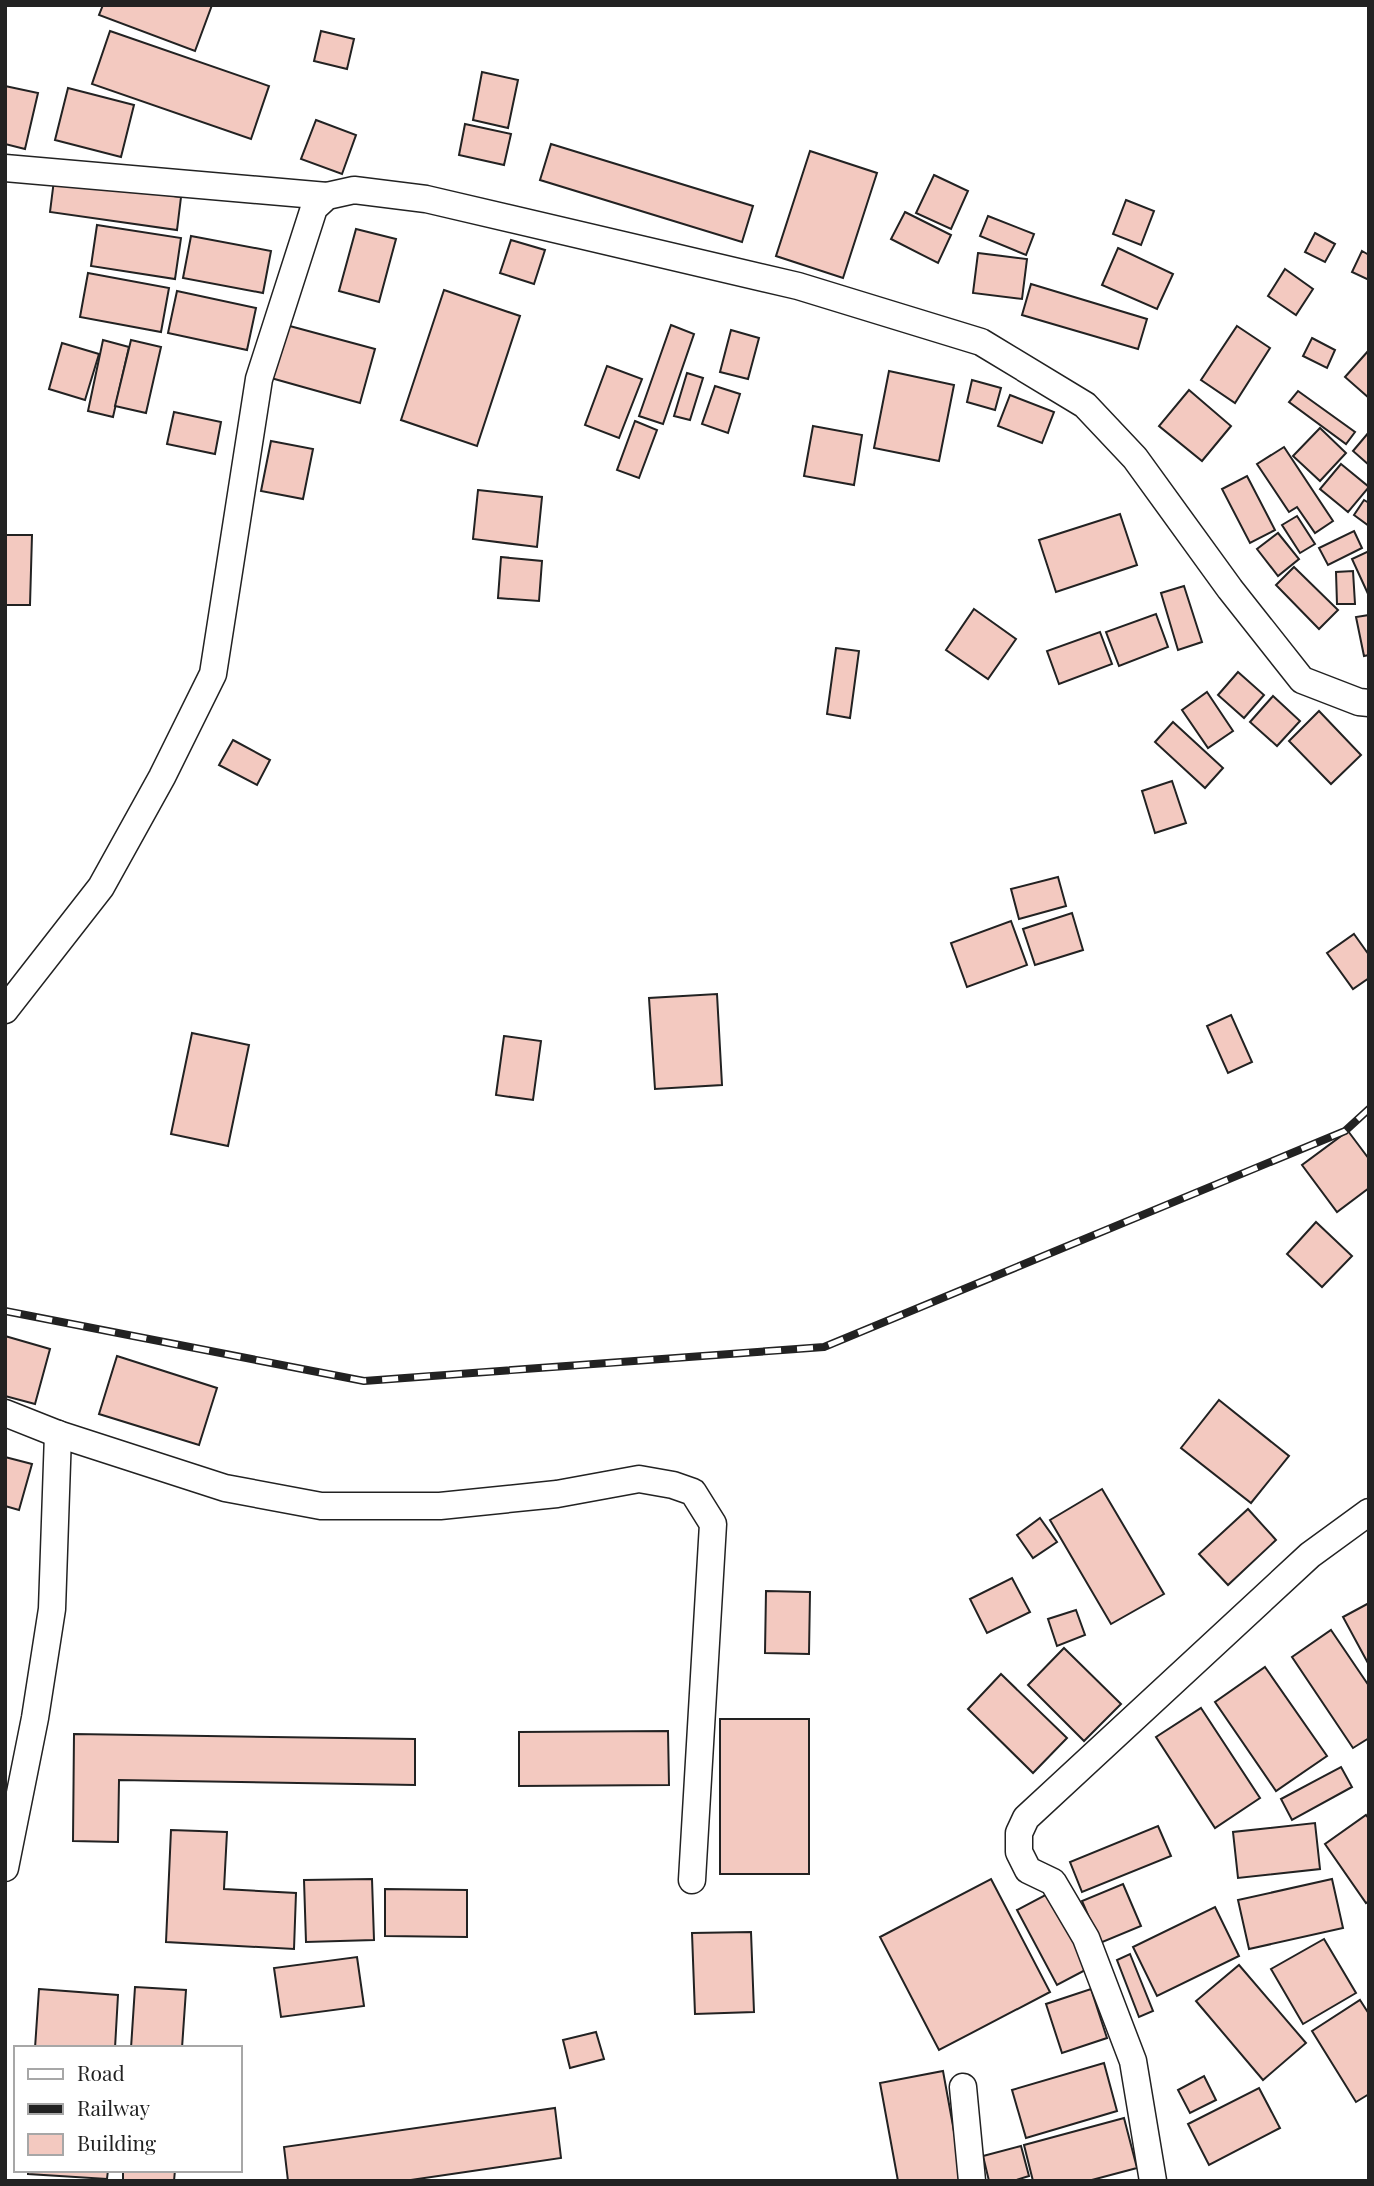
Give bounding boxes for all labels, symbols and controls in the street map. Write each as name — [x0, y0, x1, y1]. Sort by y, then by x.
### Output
legend — [14, 2046, 242, 2172]
text: Road — [77, 2058, 125, 2086]
text: Railway — [77, 2093, 151, 2121]
text: Building — [77, 2128, 156, 2156]

